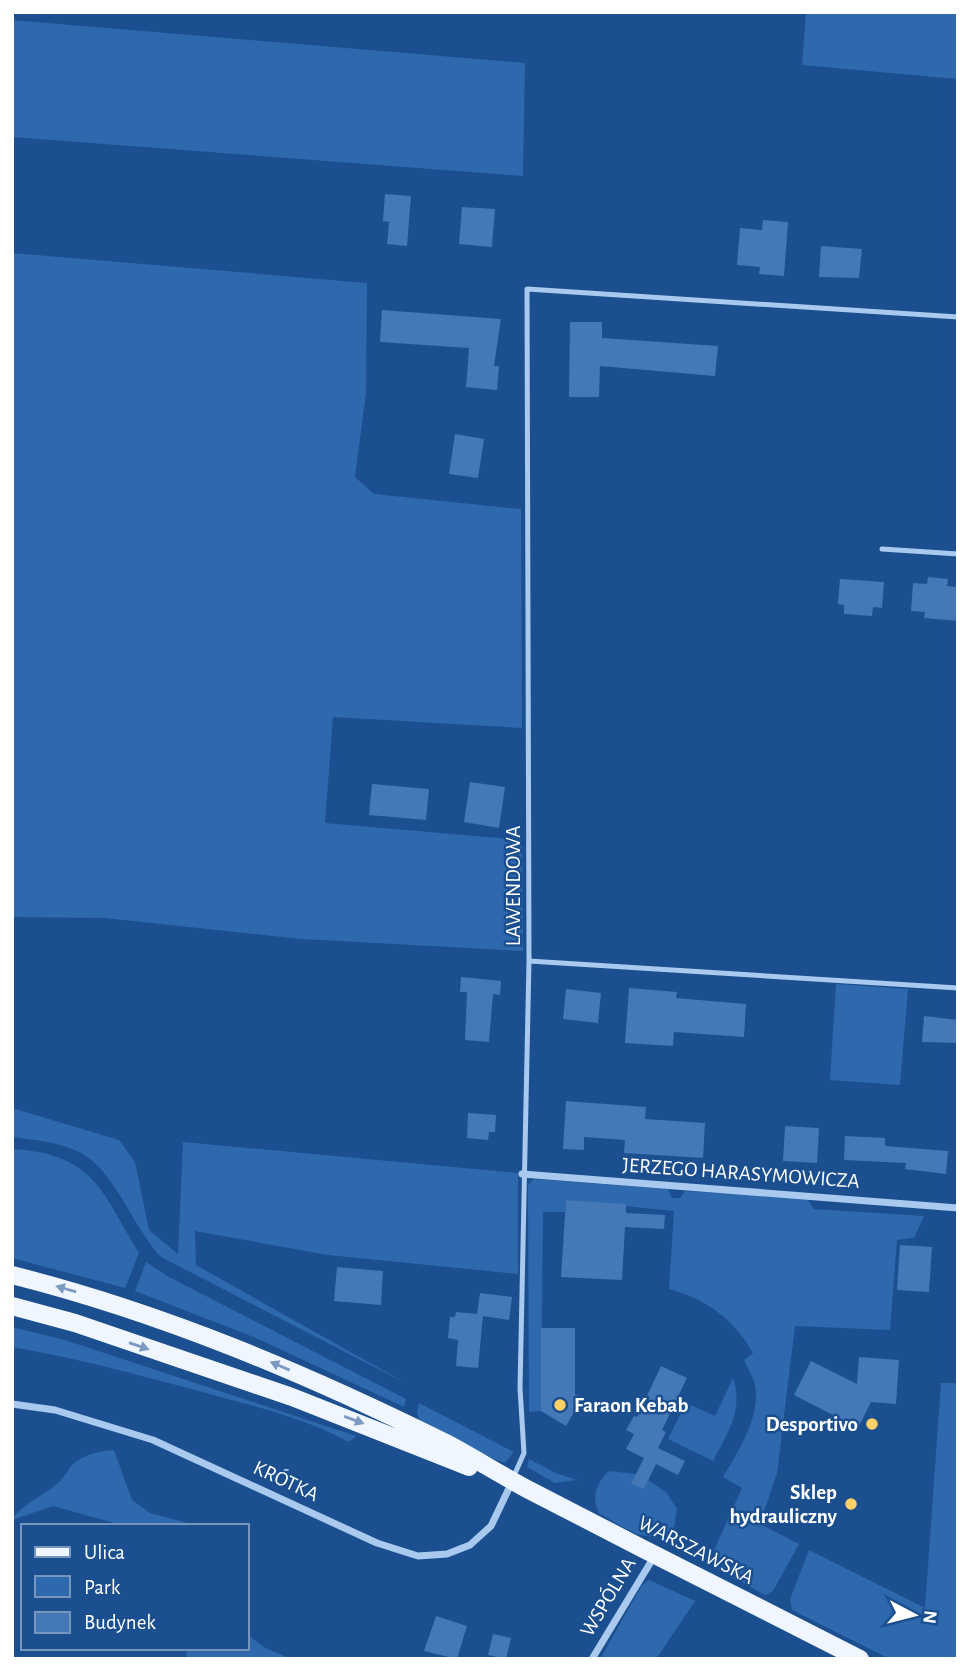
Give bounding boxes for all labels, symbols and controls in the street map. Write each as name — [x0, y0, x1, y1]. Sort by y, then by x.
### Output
street label: LAWENDOWA — [503, 826, 524, 946]
street label: JERZEGO HARASYMOWICZA — [622, 1154, 860, 1192]
one-way arrow — [55, 1283, 77, 1294]
one-way arrow — [129, 1341, 150, 1352]
one-way arrow — [270, 1360, 291, 1371]
place label: Faraon Kebab — [574, 1395, 688, 1416]
marker: Faraon Kebab — [552, 1397, 568, 1413]
one-way arrow — [344, 1414, 365, 1425]
place label: Desportivo — [766, 1414, 858, 1435]
marker: Desportivo — [864, 1416, 880, 1432]
street label: KRÓTKA — [250, 1455, 323, 1505]
place label: Sklep hydrauliczny — [730, 1482, 838, 1527]
marker: Sklep hydrauliczny — [843, 1496, 859, 1512]
street label: WARSZAWSKA — [635, 1512, 757, 1588]
legend — [21, 1524, 248, 1650]
text: Ulica — [84, 1542, 125, 1563]
street label: WSPÓLNA — [575, 1553, 640, 1640]
text: Park — [84, 1577, 121, 1598]
north arrow — [879, 1580, 949, 1650]
text: N — [919, 1609, 940, 1625]
text: Budynek — [84, 1612, 156, 1633]

